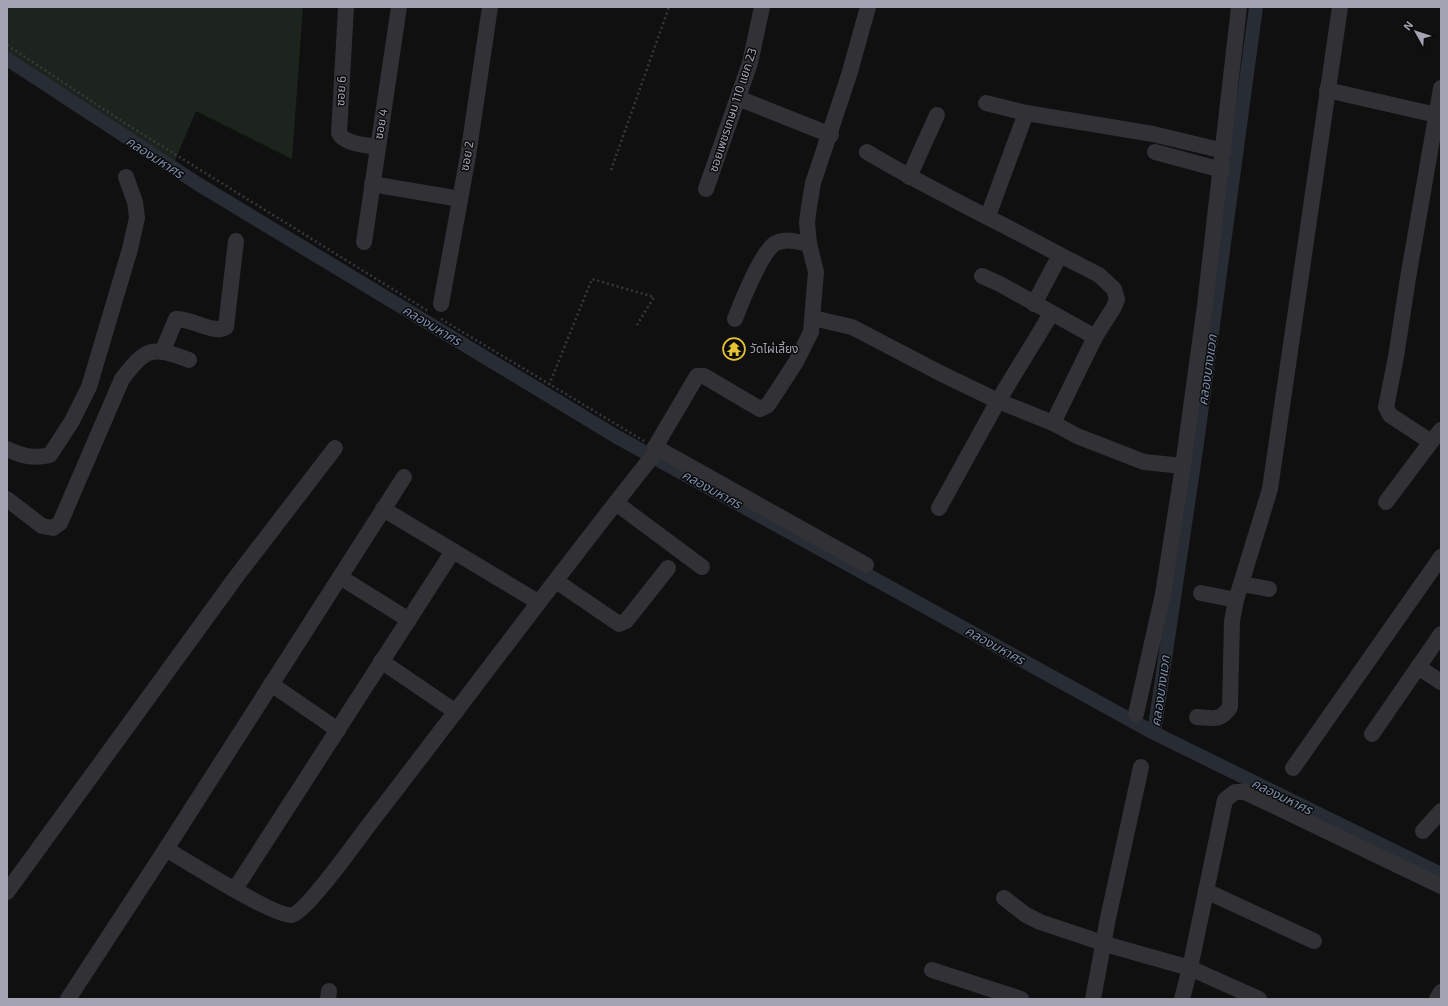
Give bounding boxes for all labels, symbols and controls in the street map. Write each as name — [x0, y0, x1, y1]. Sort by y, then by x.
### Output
north arrow — [1396, 12, 1436, 52]
text: N — [1400, 18, 1415, 33]
street label: ซอยเพชรเกษม 110 แยก 23 — [705, 46, 759, 173]
street label: ซอย 6 — [332, 75, 348, 106]
street label: ซอย 4 — [371, 108, 389, 140]
water label: คลองมหาศร — [123, 133, 188, 182]
street label: ซอย 2 — [457, 140, 476, 172]
water label: คลองมหาศร — [400, 301, 466, 350]
water label: คลองบางแวก — [1194, 332, 1220, 406]
temple icon: วัดไผ่เลี้ยง — [721, 336, 747, 362]
place label: วัดไผ่เลี้ยง — [750, 340, 799, 355]
water label: คลองมหาศร — [680, 466, 746, 513]
water label: คลองมหาศร — [963, 622, 1029, 669]
water label: คลองบางแวก — [1147, 653, 1173, 727]
water label: คลองมหาศร — [1249, 775, 1316, 818]

